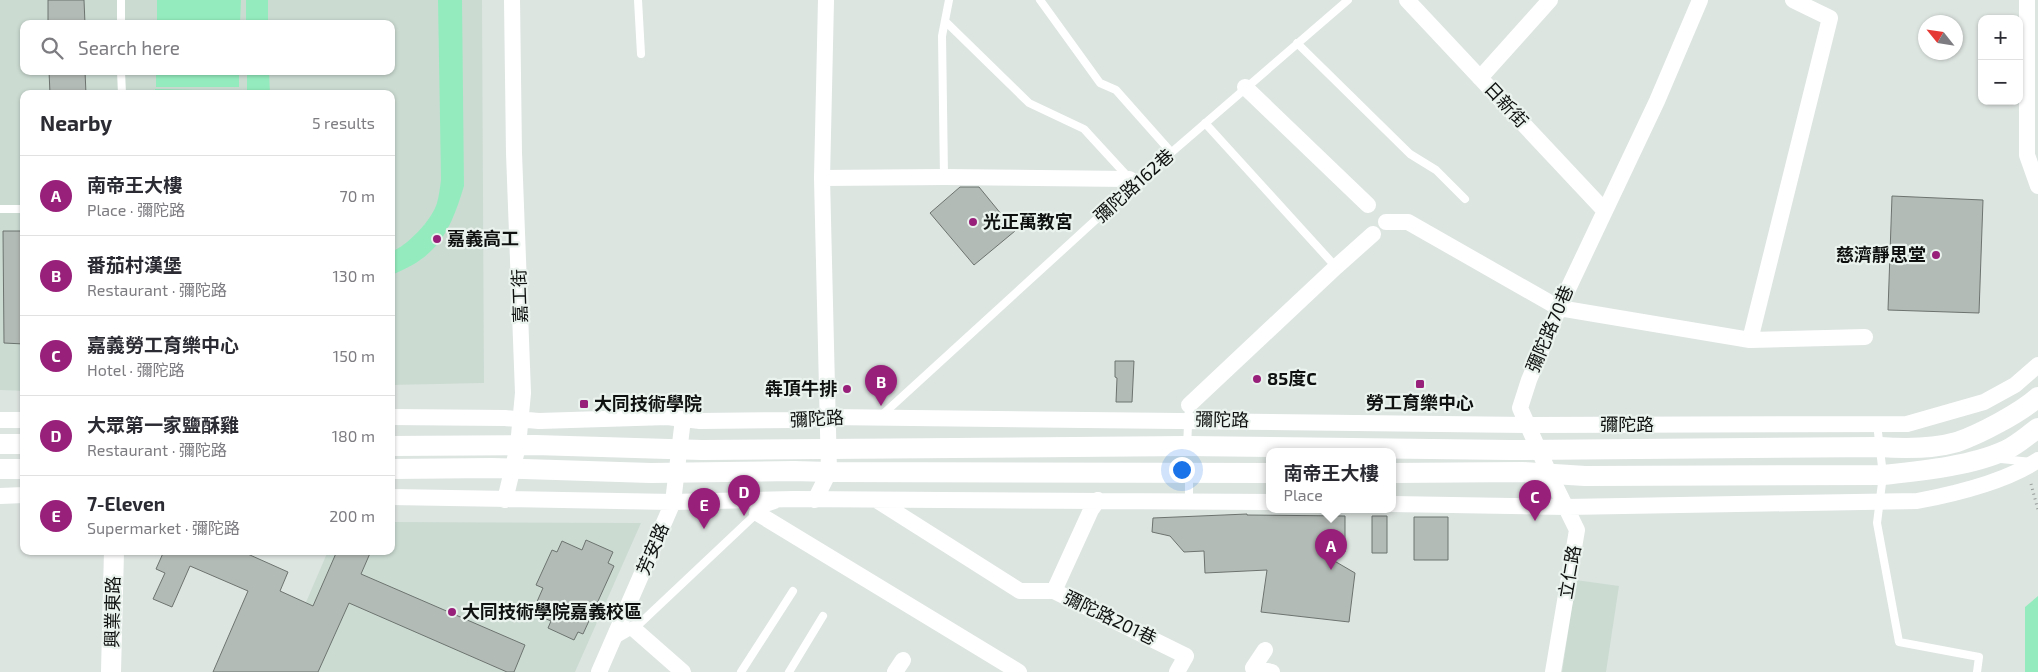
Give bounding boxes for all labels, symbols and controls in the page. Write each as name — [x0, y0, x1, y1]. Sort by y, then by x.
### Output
north arrow — [1918, 15, 1963, 60]
map controls — [1978, 15, 2023, 105]
button: + — [1978, 15, 2023, 60]
search box — [20, 20, 395, 75]
icon: search — [38, 34, 66, 62]
text: Search here — [78, 36, 180, 59]
button: − — [1978, 60, 2023, 105]
street label: 日新街 — [1480, 77, 1533, 132]
text: Nearby — [40, 110, 112, 135]
text: 5 results — [312, 113, 375, 132]
street label: 彌陀路162巷 — [1089, 144, 1178, 227]
text: 南帝王大樓 — [87, 173, 182, 196]
text: A — [51, 186, 61, 205]
text: 70 m — [340, 186, 375, 205]
text: Place · 彌陀路 — [87, 200, 185, 219]
place label: 光正萬教宮 — [983, 210, 1073, 232]
marker: 光正萬教宮 — [967, 216, 979, 228]
place label: 嘉義高工 — [447, 227, 519, 249]
marker: 嘉義高工 — [431, 233, 443, 245]
place label: 慈濟靜思堂 — [1836, 243, 1926, 265]
marker: 慈濟靜思堂 — [1930, 249, 1942, 261]
text: 番茄村漢堡 — [87, 253, 182, 276]
text: B — [51, 266, 61, 285]
text: 130 m — [333, 266, 375, 285]
street label: 嘉工街 — [507, 269, 531, 323]
text: Restaurant · 彌陀路 — [87, 280, 227, 299]
street label: 彌陀路70巷 — [1521, 282, 1577, 375]
text: 嘉義勞工育樂中心 — [87, 333, 239, 356]
text: C — [51, 346, 61, 365]
text: 150 m — [333, 346, 375, 365]
text: Hotel · 彌陀路 — [87, 360, 185, 379]
pin: B — [865, 365, 897, 406]
place label: 85度C — [1267, 367, 1317, 389]
marker: 85度C — [1251, 373, 1263, 385]
place label: 犇頂牛排 — [765, 377, 837, 399]
marker: 勞工育樂中心 — [1414, 378, 1426, 390]
marker: 犇頂牛排 — [841, 383, 853, 395]
place label: 勞工育樂中心 — [1366, 391, 1474, 413]
place label: 大同技術學院 — [594, 392, 702, 414]
marker: 大同技術學院 — [578, 398, 590, 410]
street label: 彌陀路 — [789, 406, 844, 430]
street label: 彌陀路 — [1195, 408, 1249, 430]
text: 大眾第一家鹽酥雞 — [87, 413, 239, 436]
street label: 彌陀路 — [1600, 413, 1654, 435]
text: D — [51, 426, 61, 445]
text: 180 m — [332, 426, 375, 445]
text: Restaurant · 彌陀路 — [87, 440, 227, 459]
popup — [1266, 448, 1396, 513]
your location — [1169, 457, 1195, 483]
text: 南帝王大樓 — [1283, 461, 1379, 484]
pin: D — [728, 475, 760, 516]
pin: C — [1519, 480, 1551, 521]
text: Place — [1283, 485, 1323, 504]
pin: E — [688, 488, 720, 529]
text: 7-Eleven — [87, 492, 165, 515]
text: E — [51, 506, 61, 525]
text: 200 m — [329, 506, 375, 525]
text: Supermarket · 彌陀路 — [87, 518, 240, 537]
street label: 芳安路 — [631, 519, 673, 578]
pin: A — [1315, 529, 1347, 570]
street label: 立仁路 — [1553, 543, 1585, 600]
street label: 興業東路 — [100, 576, 124, 648]
street label: 彌陀路201巷 — [1061, 585, 1160, 649]
place label: 大同技術學院嘉義校區 — [462, 600, 642, 622]
marker: 大同技術學院嘉義校區 — [446, 606, 458, 618]

